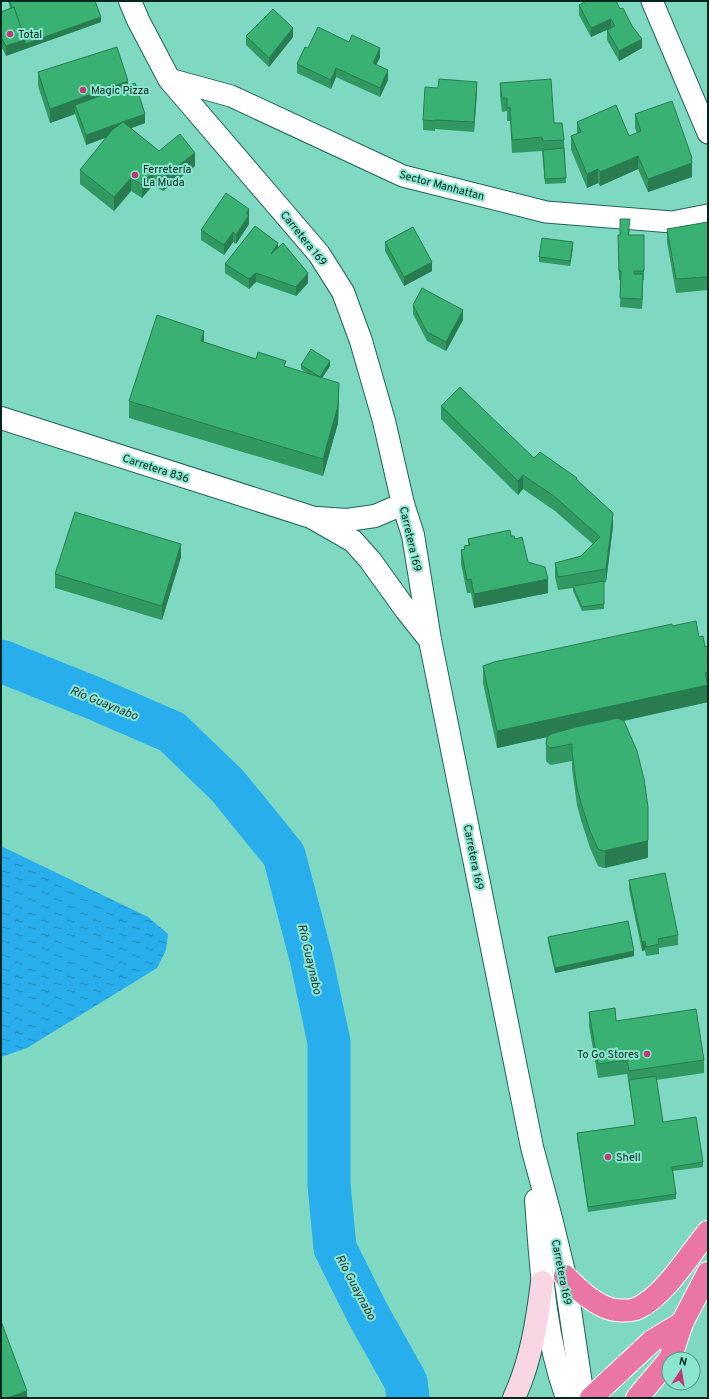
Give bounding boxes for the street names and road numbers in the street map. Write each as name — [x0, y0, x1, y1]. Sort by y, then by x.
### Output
street label: Sector Manhattan — [398, 168, 486, 204]
street label: Carretera 169 — [277, 208, 330, 269]
street label: Carretera 836 — [120, 452, 191, 486]
street label: Carretera 169 — [396, 505, 424, 573]
street label: Carretera 169 — [460, 823, 486, 891]
street label: Carretera 169 — [548, 1238, 574, 1306]

